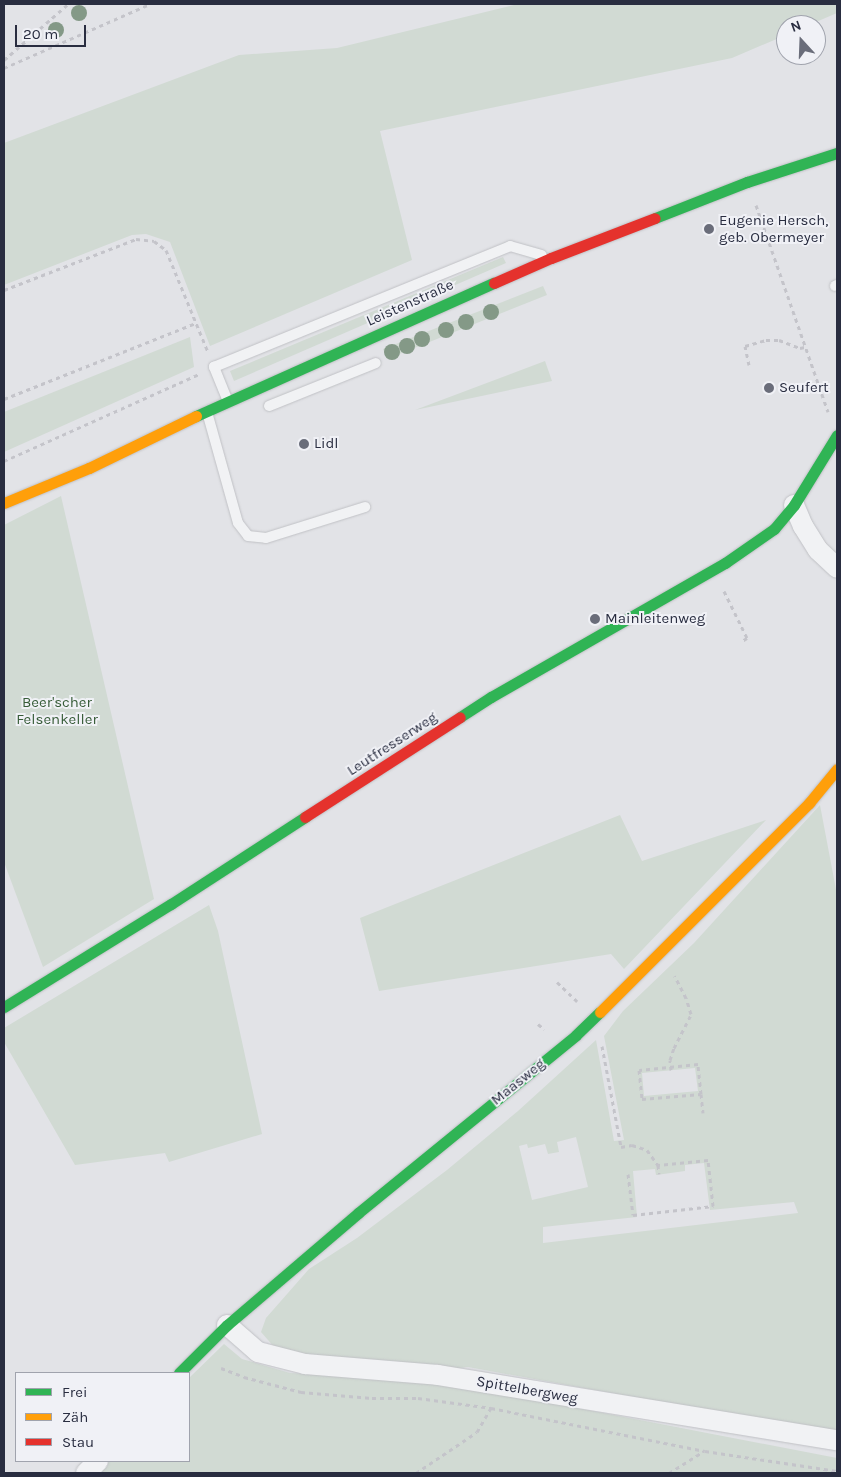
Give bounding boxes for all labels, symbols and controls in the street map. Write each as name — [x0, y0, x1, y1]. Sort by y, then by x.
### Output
scale bar — [18, 15, 89, 47]
north arrow — [776, 15, 826, 65]
text: N — [788, 17, 804, 36]
text: 20 m — [23, 25, 58, 43]
place label: Eugenie Hersch, geb. Obermeyer — [719, 211, 828, 246]
marker: Eugenie Hersch, geb. Obermeyer — [703, 223, 715, 235]
street label: Leistenstraße — [364, 276, 456, 330]
place label: Seufert — [779, 379, 829, 397]
marker: Seufert — [763, 382, 775, 394]
place label: Lidl — [314, 435, 339, 453]
marker: Lidl — [298, 438, 310, 450]
place label: Mainleitenweg — [605, 610, 705, 628]
marker: Mainleitenweg — [589, 613, 601, 625]
park label: Beer'scher Felsenkeller — [16, 693, 98, 728]
street label: Leutfresserweg — [344, 708, 440, 780]
street label: Maasweg — [487, 1055, 549, 1109]
legend — [15, 1372, 190, 1462]
street label: Spittelbergweg — [475, 1372, 579, 1408]
text: Frei — [62, 1383, 87, 1401]
text: Zäh — [62, 1408, 88, 1426]
text: Stau — [62, 1433, 94, 1451]

